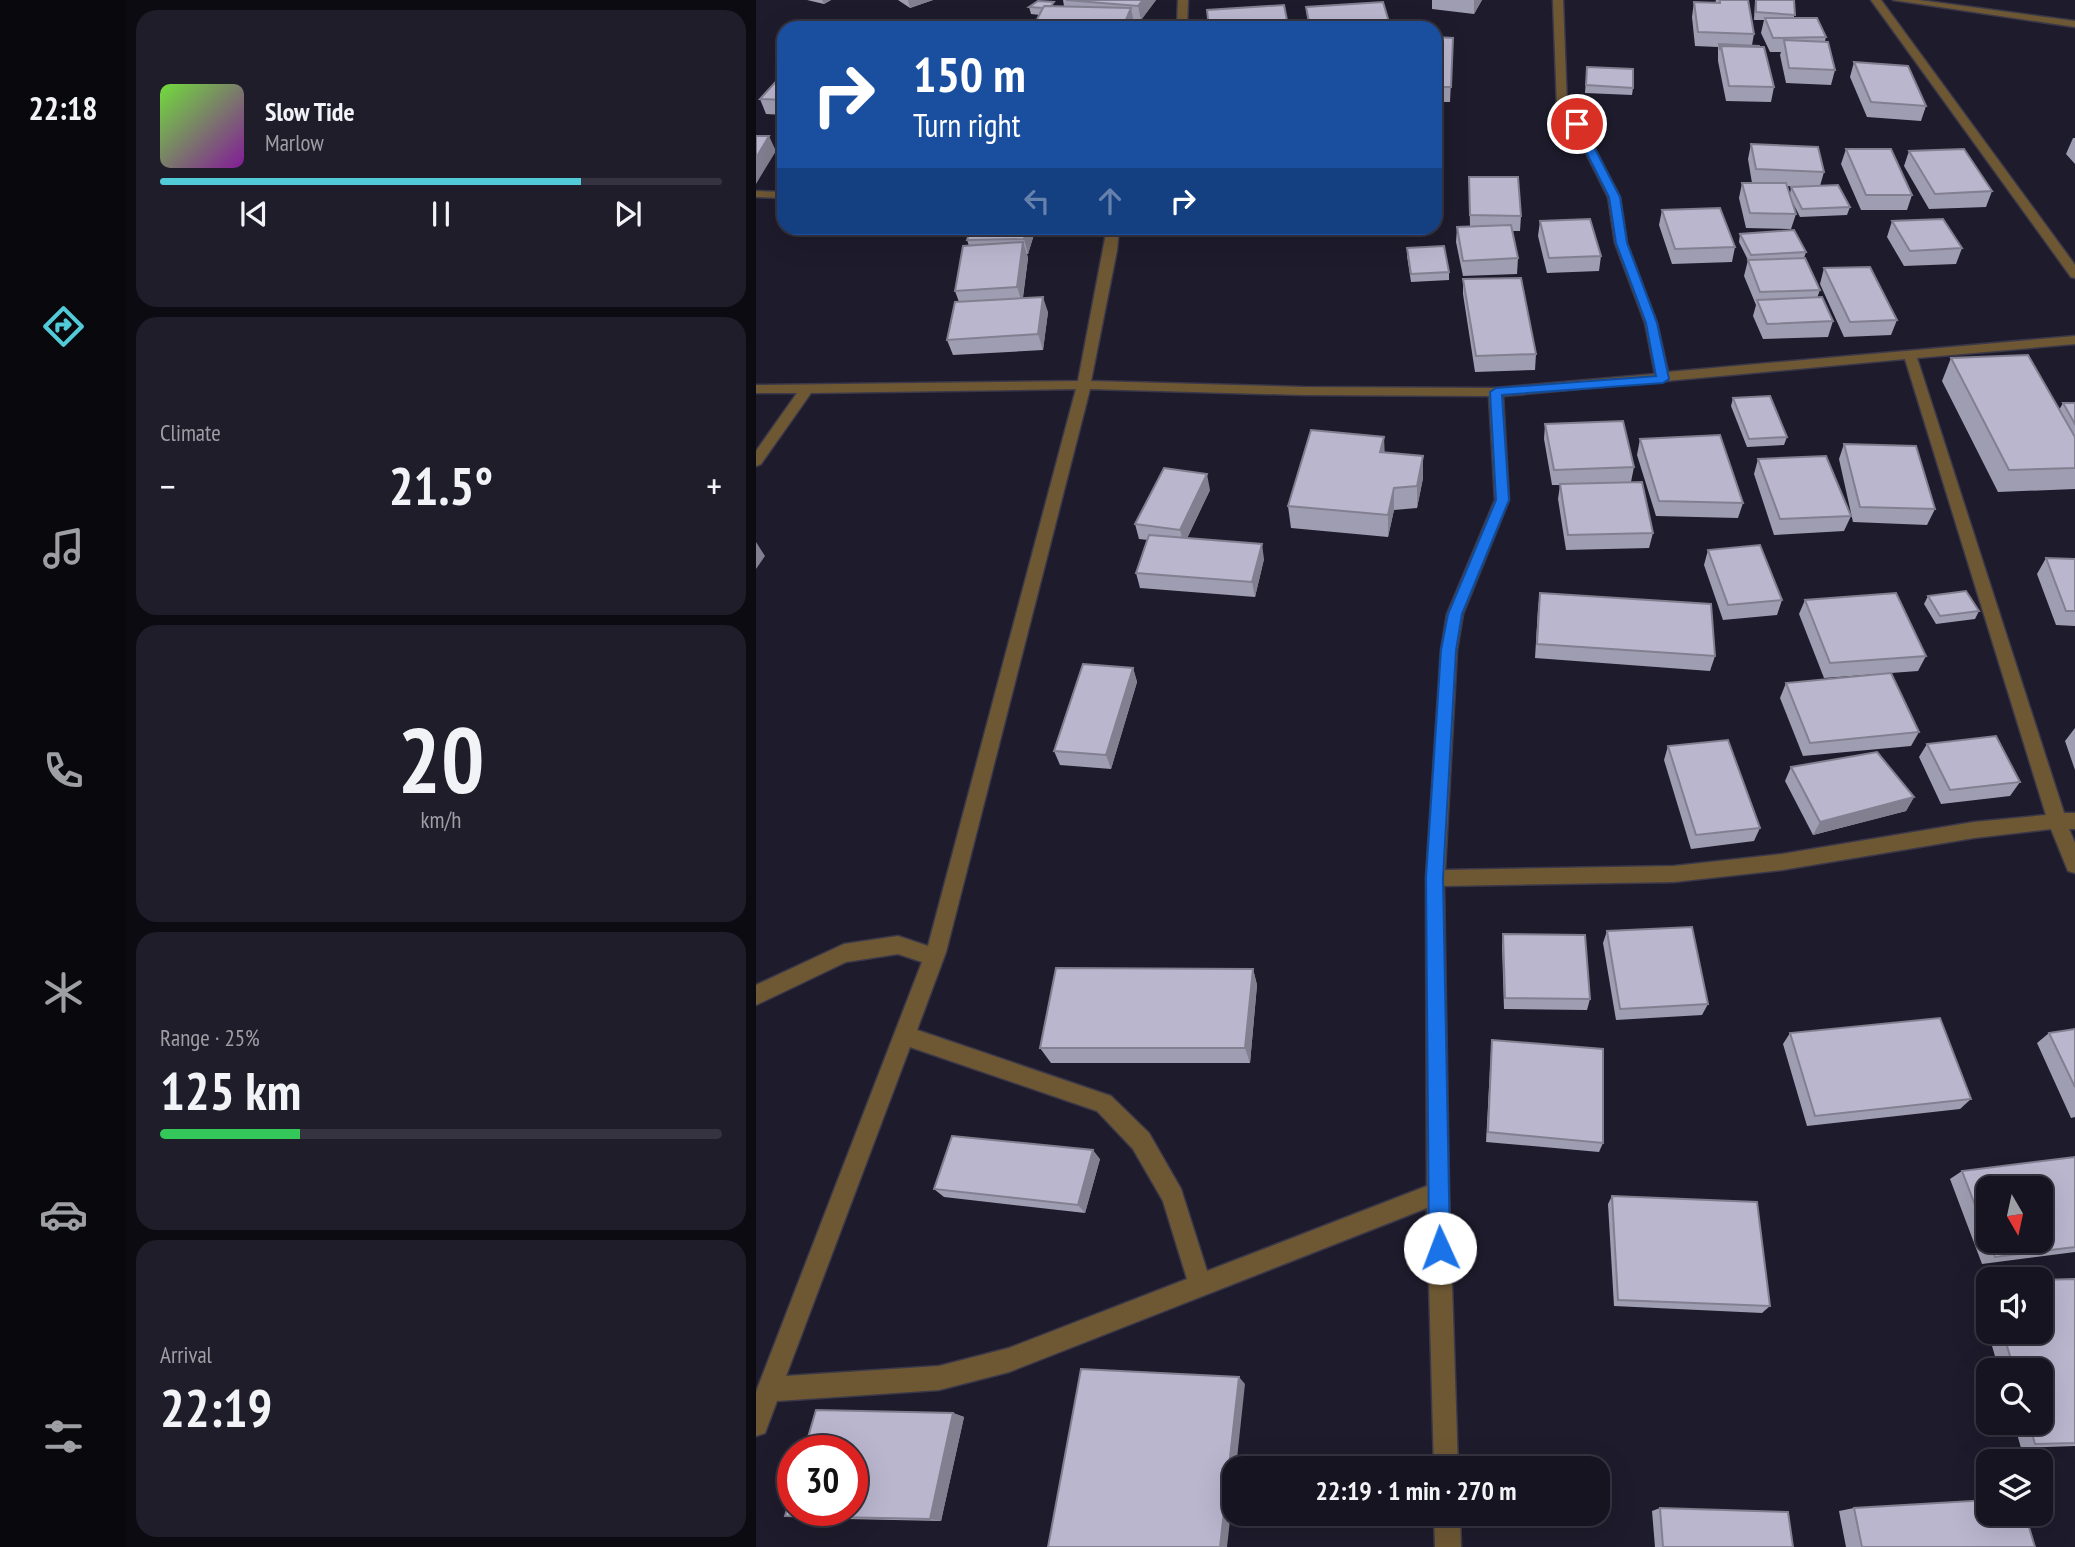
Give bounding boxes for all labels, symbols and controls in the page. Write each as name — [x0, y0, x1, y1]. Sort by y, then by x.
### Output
text: 150 m — [913, 42, 1026, 106]
icon: right — [798, 49, 889, 140]
text: 22:18 — [28, 87, 98, 129]
pin — [1547, 94, 1607, 154]
text: Slow Tide — [265, 95, 355, 128]
text: Turn right — [913, 104, 1021, 146]
icon: arrive — [1558, 105, 1596, 143]
text: Marlow — [265, 128, 324, 157]
icon: left — [1018, 182, 1056, 220]
icon: ahead — [1091, 182, 1129, 220]
icon: right — [1164, 182, 1202, 220]
icon: previous — [235, 195, 273, 233]
icon: pause — [422, 195, 460, 233]
icon: next — [609, 195, 647, 233]
icon: directions — [39, 302, 88, 351]
text: Climate — [160, 418, 221, 447]
text: 21.5° — [389, 452, 493, 519]
text: − — [160, 461, 176, 510]
text: + — [706, 461, 722, 510]
icon: music — [39, 524, 88, 573]
text: 20 — [398, 700, 485, 818]
icon: phone — [39, 746, 88, 795]
text: km/h — [421, 805, 461, 834]
icon: climate — [39, 968, 88, 1017]
text: Range · 25% — [160, 1023, 260, 1052]
text: 125 km — [160, 1057, 301, 1124]
north arrow — [1976, 1176, 2053, 1253]
map controls — [1976, 1176, 2053, 1526]
icon: car — [39, 1190, 88, 1239]
position arrow — [1403, 1211, 1477, 1285]
button: sound — [1976, 1267, 2053, 1344]
text: Arrival — [160, 1340, 212, 1369]
button: search — [1976, 1358, 2053, 1435]
text: 22:19 — [160, 1374, 272, 1441]
icon: filters — [39, 1412, 88, 1461]
speed limit sign: 30 — [777, 1435, 868, 1526]
button: layers — [1976, 1449, 2053, 1526]
text: 22:19 · 1 min · 270 m — [1316, 1474, 1516, 1507]

